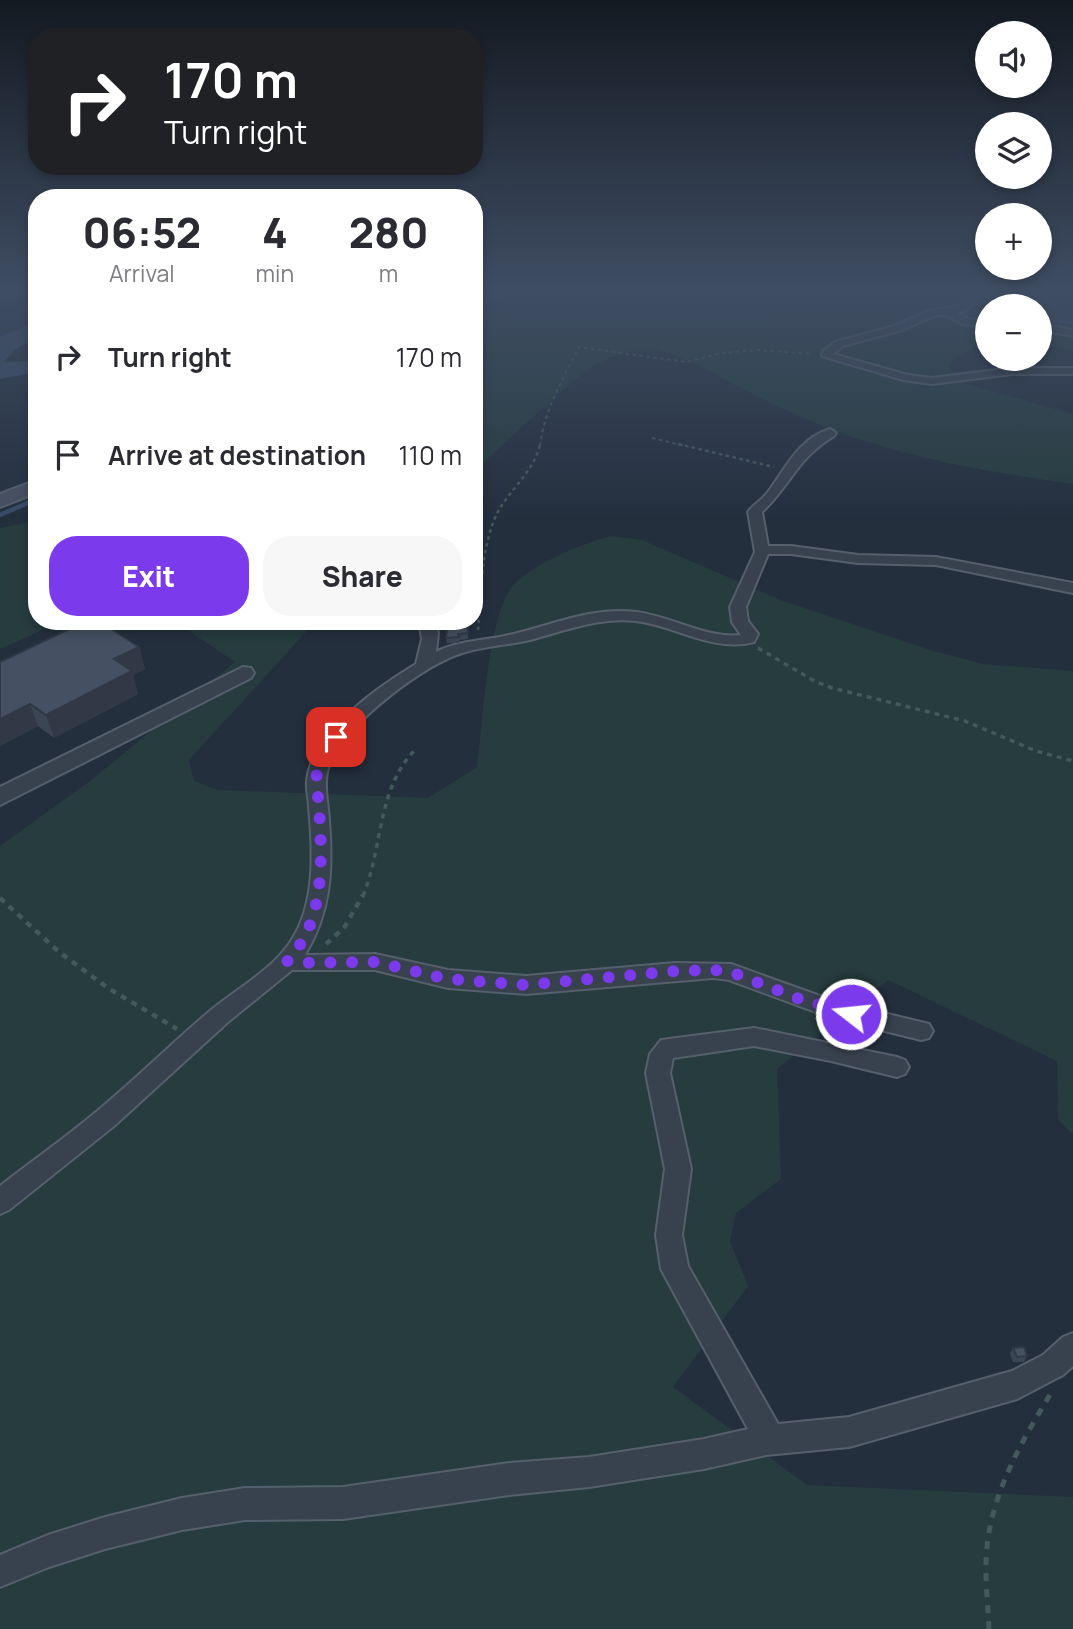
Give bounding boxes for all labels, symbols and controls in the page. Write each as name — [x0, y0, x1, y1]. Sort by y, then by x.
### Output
map controls — [975, 21, 1052, 371]
button: sound — [975, 21, 1052, 98]
text: 170 m — [164, 46, 298, 113]
icon: right — [49, 56, 140, 147]
text: Turn right — [164, 110, 307, 154]
button: layers — [975, 112, 1052, 189]
text: 06:52 — [83, 203, 201, 261]
text: 4 — [262, 203, 288, 261]
text: 280 — [349, 203, 428, 261]
button: + — [975, 203, 1052, 280]
text: Arrival — [109, 257, 175, 289]
text: min — [256, 257, 294, 289]
text: m — [379, 257, 398, 289]
button: − — [975, 294, 1052, 371]
icon: right — [49, 338, 87, 376]
text: Turn right — [108, 339, 232, 375]
text: 170 m — [396, 339, 462, 375]
icon: arrive — [49, 436, 87, 474]
text: Arrive at destination — [108, 437, 366, 473]
text: 110 m — [399, 437, 462, 473]
button: Exit — [49, 536, 249, 616]
button: Share — [263, 536, 462, 616]
pin — [306, 707, 366, 767]
icon: arrive — [317, 718, 355, 756]
position arrow — [814, 977, 888, 1051]

